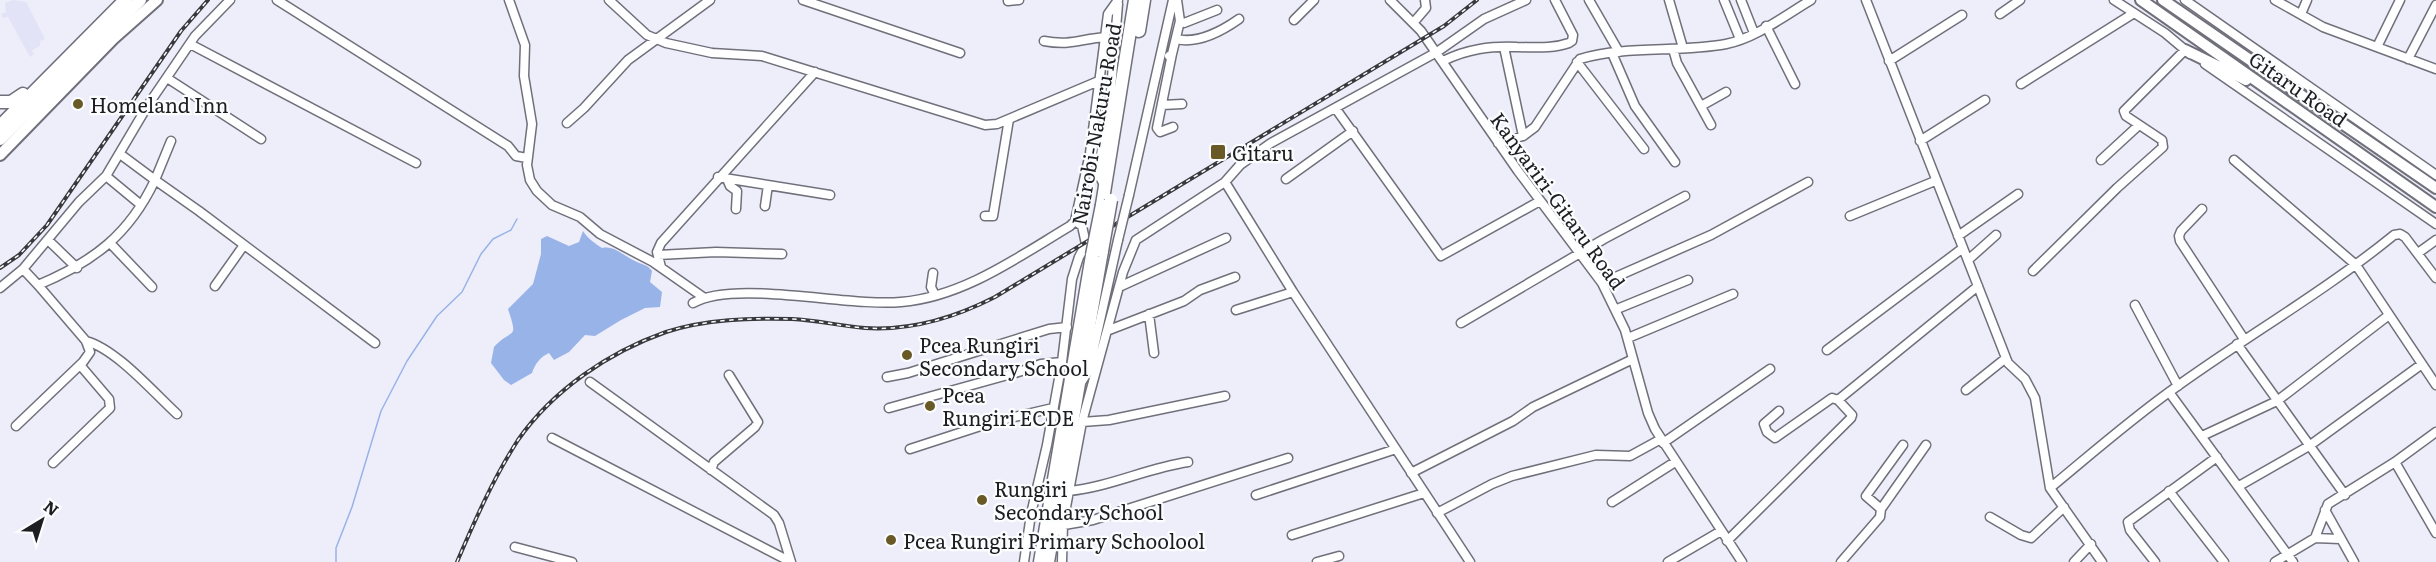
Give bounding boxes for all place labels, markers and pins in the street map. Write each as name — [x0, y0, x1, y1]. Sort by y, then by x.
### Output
place label: Homeland Inn — [90, 89, 229, 119]
marker: Homeland Inn — [71, 97, 85, 111]
place label: Gitaru — [1232, 137, 1294, 167]
marker: Gitaru — [1209, 143, 1227, 161]
place label: Pcea Rungiri Secondary School — [919, 329, 1089, 382]
marker: Pcea Rungiri Secondary School — [900, 348, 914, 362]
place label: Pcea Rungiri ECDE — [942, 379, 1074, 432]
marker: Pcea Rungiri ECDE — [923, 399, 937, 413]
place label: Rungiri Secondary School — [994, 473, 1164, 526]
marker: Rungiri Secondary School — [975, 493, 989, 507]
place label: Pcea Rungiri Primary Schoolool — [903, 525, 1205, 555]
marker: Pcea Rungiri Primary Schoolool — [884, 533, 898, 547]

